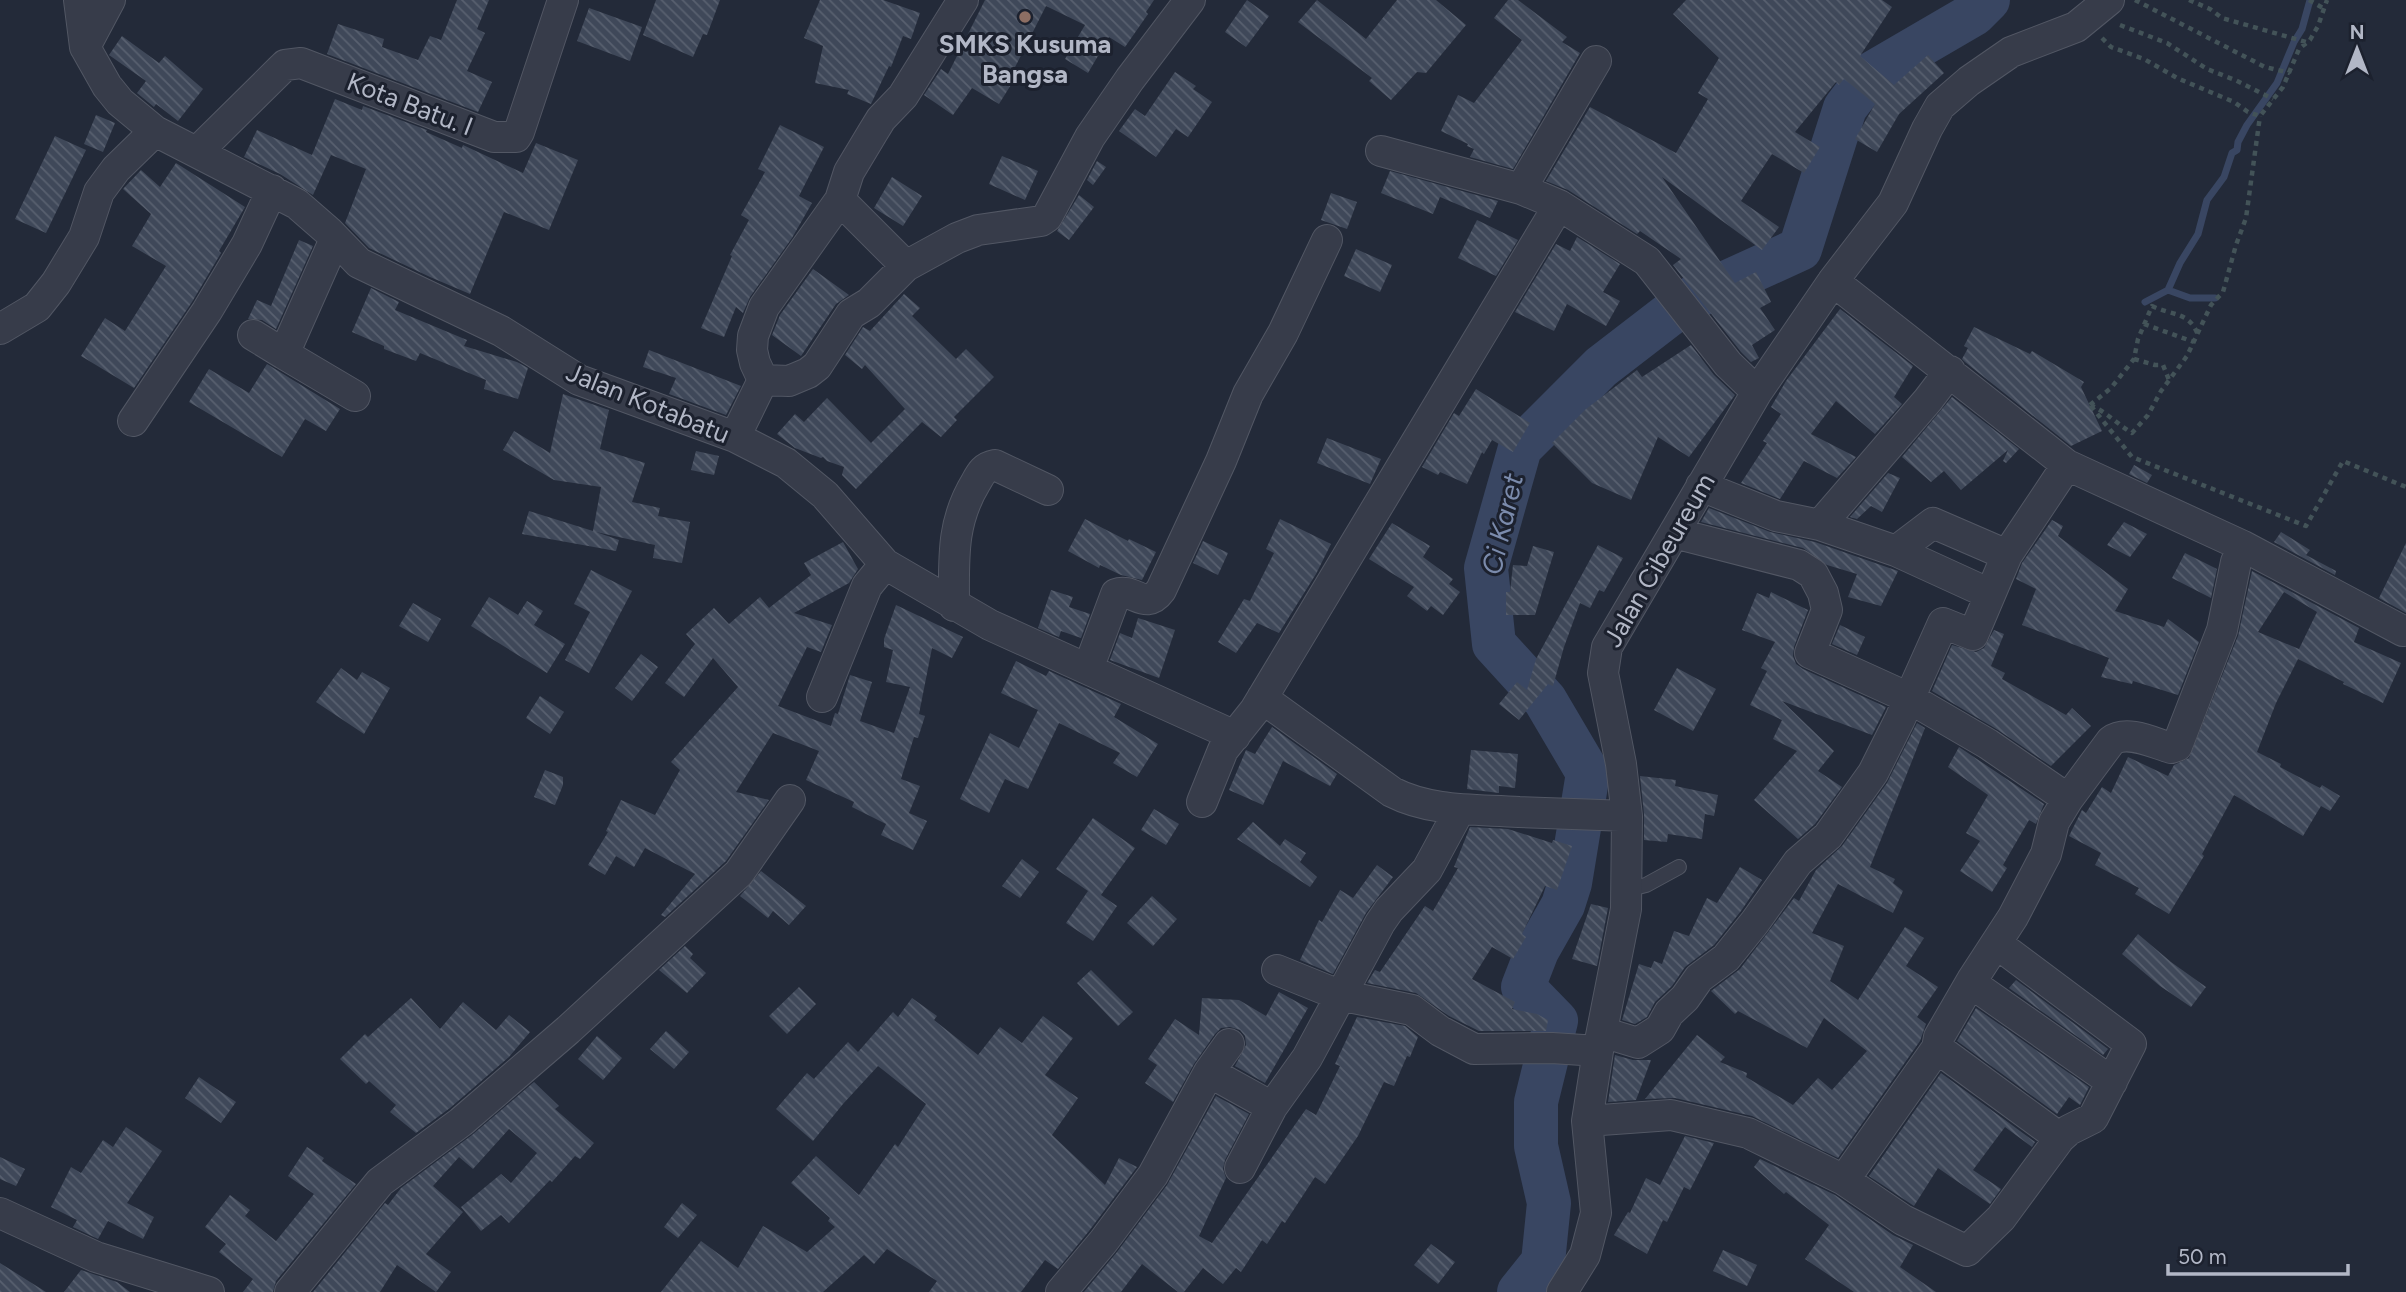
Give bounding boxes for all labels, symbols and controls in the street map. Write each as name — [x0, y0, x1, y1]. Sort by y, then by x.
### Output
marker: SMKS Kusuma Bangsa — [1017, 9, 1033, 25]
north arrow — [2322, 14, 2392, 84]
text: N — [2350, 21, 2364, 44]
place label: SMKS Kusuma Bangsa — [939, 28, 1111, 90]
street label: Kota Batu. I — [342, 65, 478, 143]
street label: Jalan Kotabatu — [562, 356, 734, 450]
street label: Jalan Cibeureum — [1596, 468, 1722, 652]
water label: Ci Karet — [1474, 470, 1530, 578]
scale bar — [2168, 1232, 2348, 1276]
text: 50 m — [2178, 1244, 2227, 1269]

